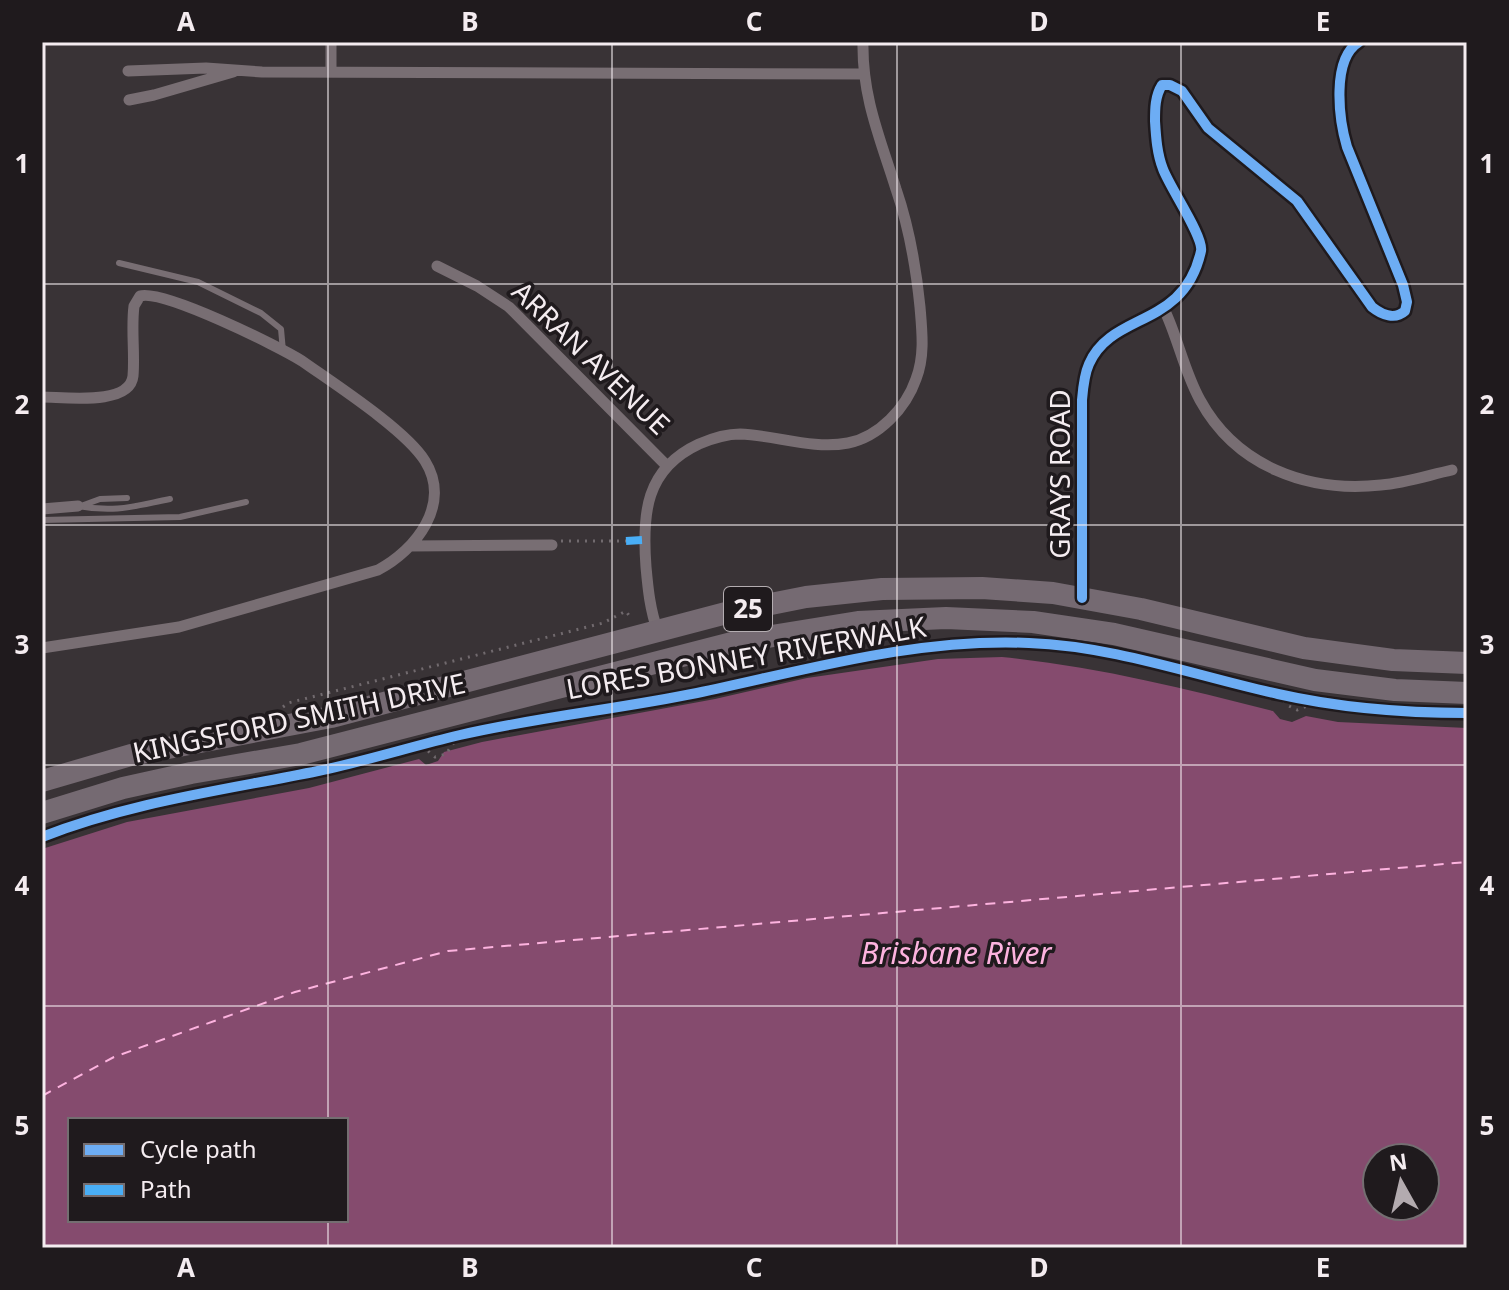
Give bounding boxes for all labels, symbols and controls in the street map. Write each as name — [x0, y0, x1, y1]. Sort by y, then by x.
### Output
text: A — [177, 3, 195, 39]
text: B — [461, 3, 479, 39]
text: C — [746, 3, 762, 39]
text: D — [1029, 3, 1049, 39]
text: E — [1316, 3, 1330, 39]
text: 1 — [15, 145, 29, 181]
text: 1 — [1480, 145, 1494, 181]
street label: ARRAN AVENUE — [505, 272, 679, 442]
text: 2 — [15, 386, 30, 422]
text: 2 — [1480, 386, 1495, 422]
street label: GRAYS ROAD — [1040, 389, 1078, 559]
road number: 25 — [724, 587, 772, 631]
street label: LORES BONNEY RIVERWALK — [563, 607, 929, 707]
text: 3 — [15, 626, 29, 662]
text: 3 — [1480, 626, 1494, 662]
street label: KINGSFORD SMITH DRIVE — [129, 663, 469, 771]
text: 4 — [15, 867, 30, 903]
text: 4 — [1480, 867, 1495, 903]
water label: Brisbane River — [860, 932, 1053, 973]
text: 5 — [15, 1107, 29, 1143]
text: 5 — [1480, 1107, 1494, 1143]
legend — [68, 1118, 348, 1222]
text: Cycle path — [140, 1132, 257, 1165]
north arrow — [1361, 1142, 1441, 1222]
text: N — [1387, 1145, 1409, 1177]
text: Path — [140, 1172, 191, 1205]
text: A — [177, 1249, 195, 1285]
text: B — [461, 1249, 479, 1285]
text: C — [746, 1249, 762, 1285]
text: D — [1029, 1249, 1049, 1285]
text: E — [1316, 1249, 1330, 1285]

